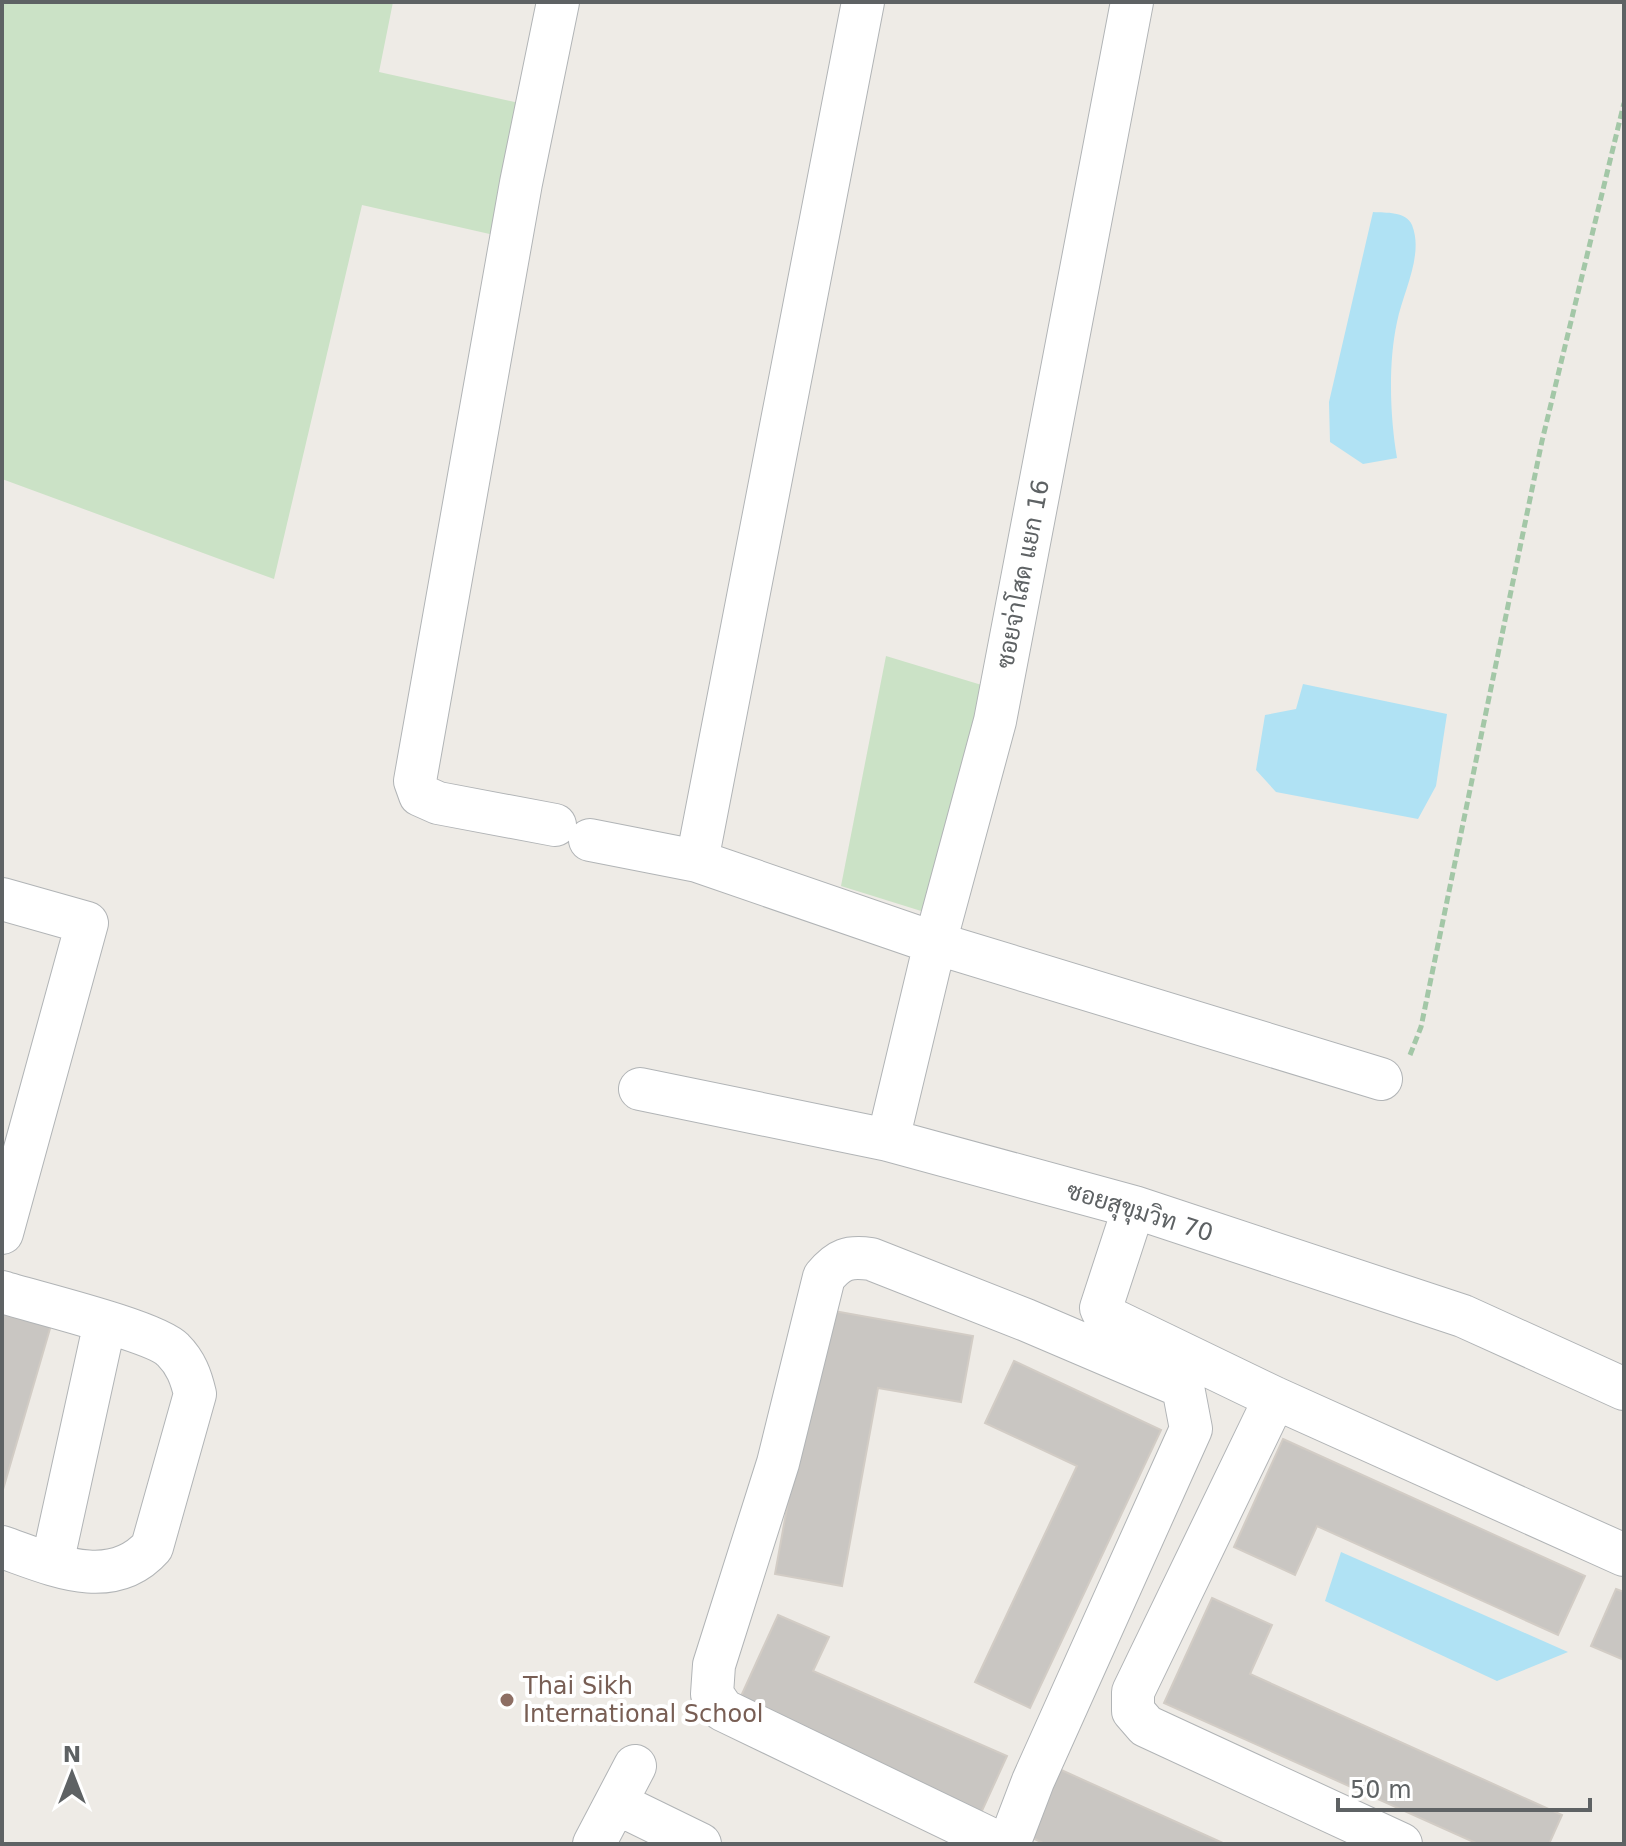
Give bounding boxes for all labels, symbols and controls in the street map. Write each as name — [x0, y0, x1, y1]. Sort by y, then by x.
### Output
street label: ซอยจ่าโสด แยก 16 — [989, 477, 1055, 671]
street label: ซอยสุขุมวิท 70 — [1063, 1176, 1217, 1249]
place label: Thai Sikh International School — [522, 1672, 763, 1728]
marker: Thai Sikh International School — [498, 1691, 516, 1709]
north arrow — [32, 1734, 112, 1814]
text: N — [63, 1742, 81, 1767]
scale bar — [1338, 1762, 1590, 1812]
text: 50 m — [1350, 1776, 1412, 1804]

